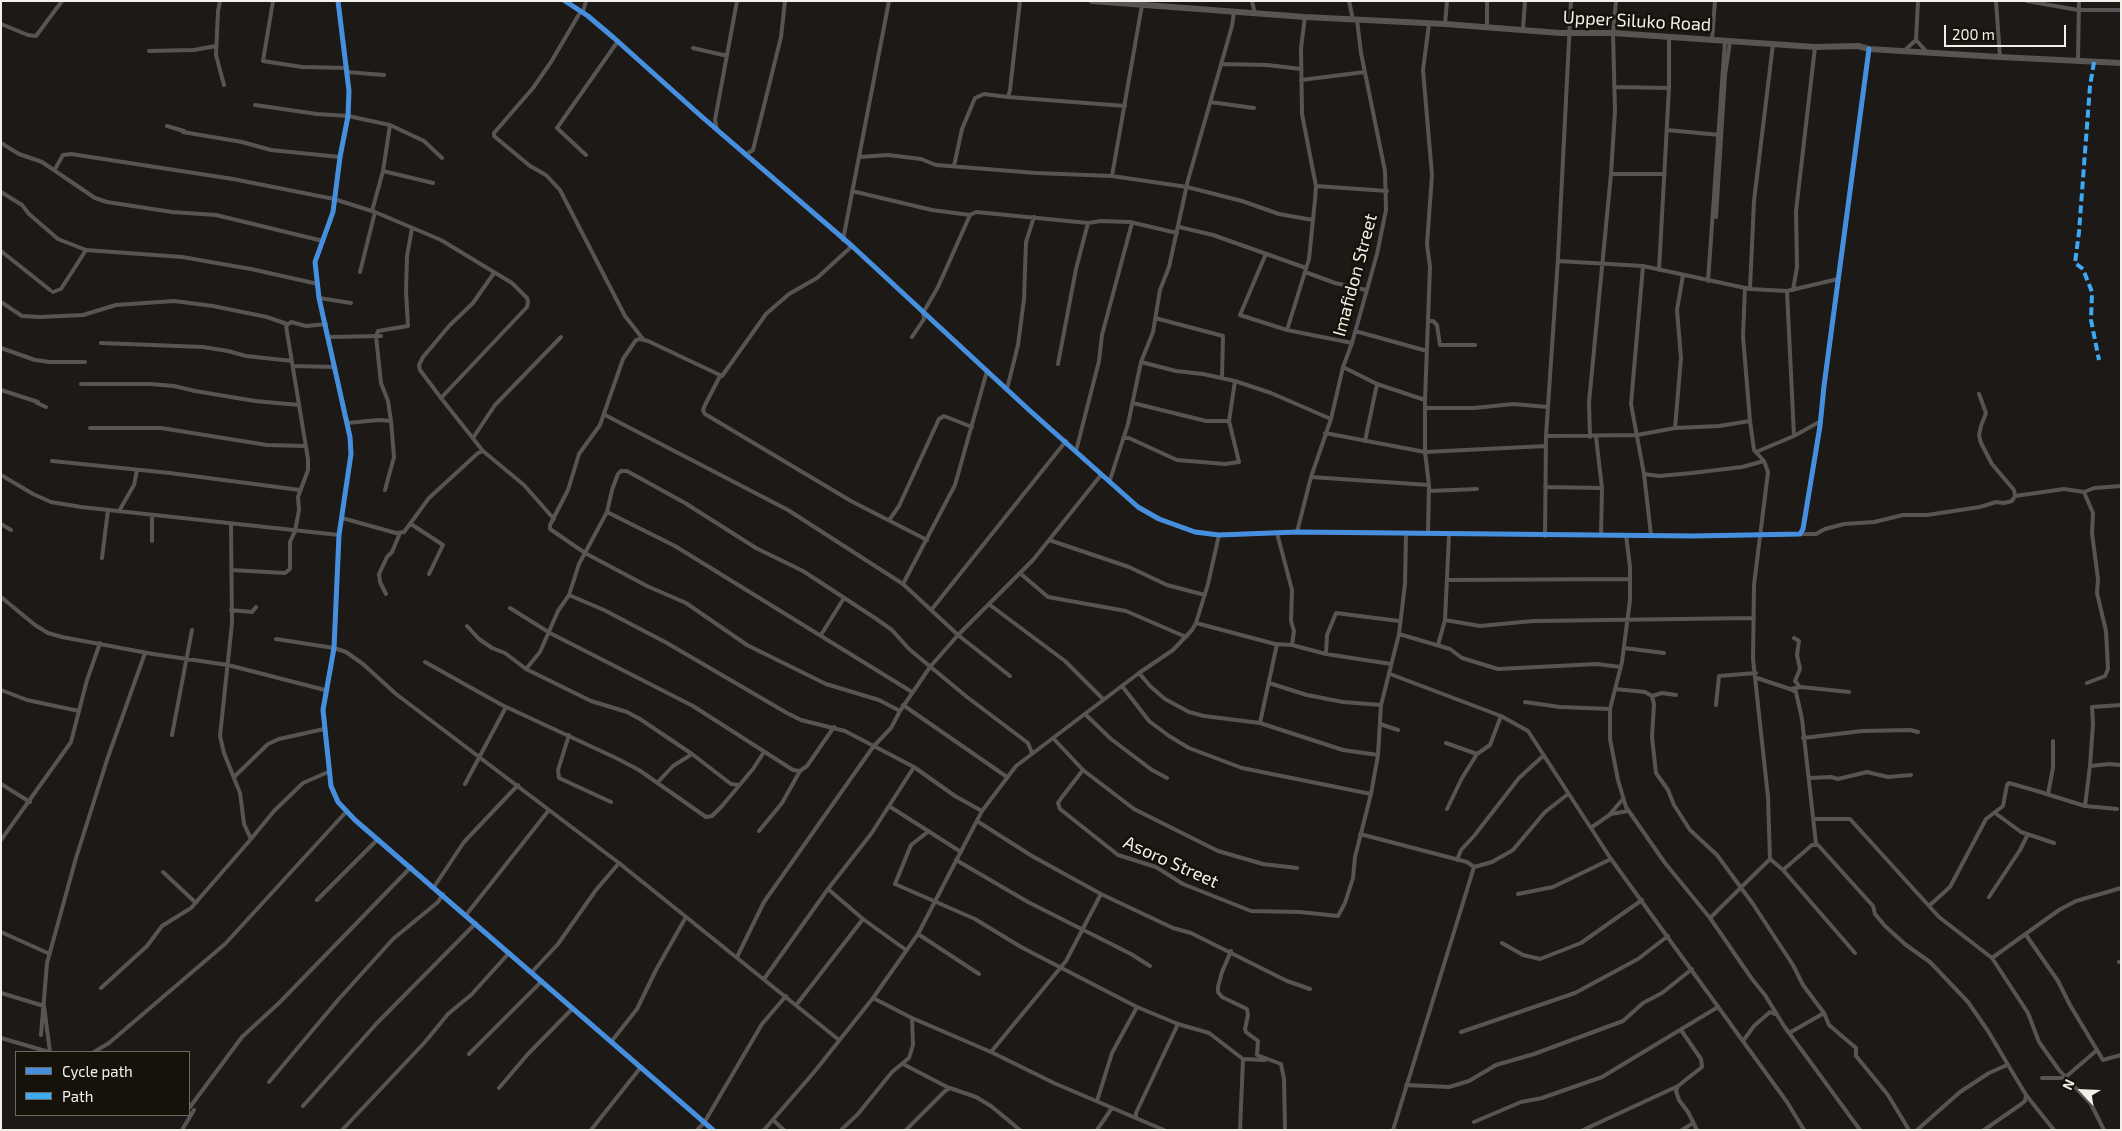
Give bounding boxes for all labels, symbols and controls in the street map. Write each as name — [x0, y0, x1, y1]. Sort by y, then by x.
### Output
street label: Upper Siluko Road — [1562, 6, 1712, 36]
scale bar — [1947, 15, 2070, 47]
text: 200 m — [1952, 25, 1995, 43]
street label: Imafidon Street — [1328, 211, 1382, 339]
street label: Asoro Street — [1120, 831, 1222, 893]
legend — [15, 1051, 190, 1116]
text: Cycle path — [62, 1062, 133, 1080]
north arrow — [2057, 1066, 2107, 1116]
text: N — [2058, 1076, 2078, 1093]
text: Path — [62, 1087, 93, 1105]

